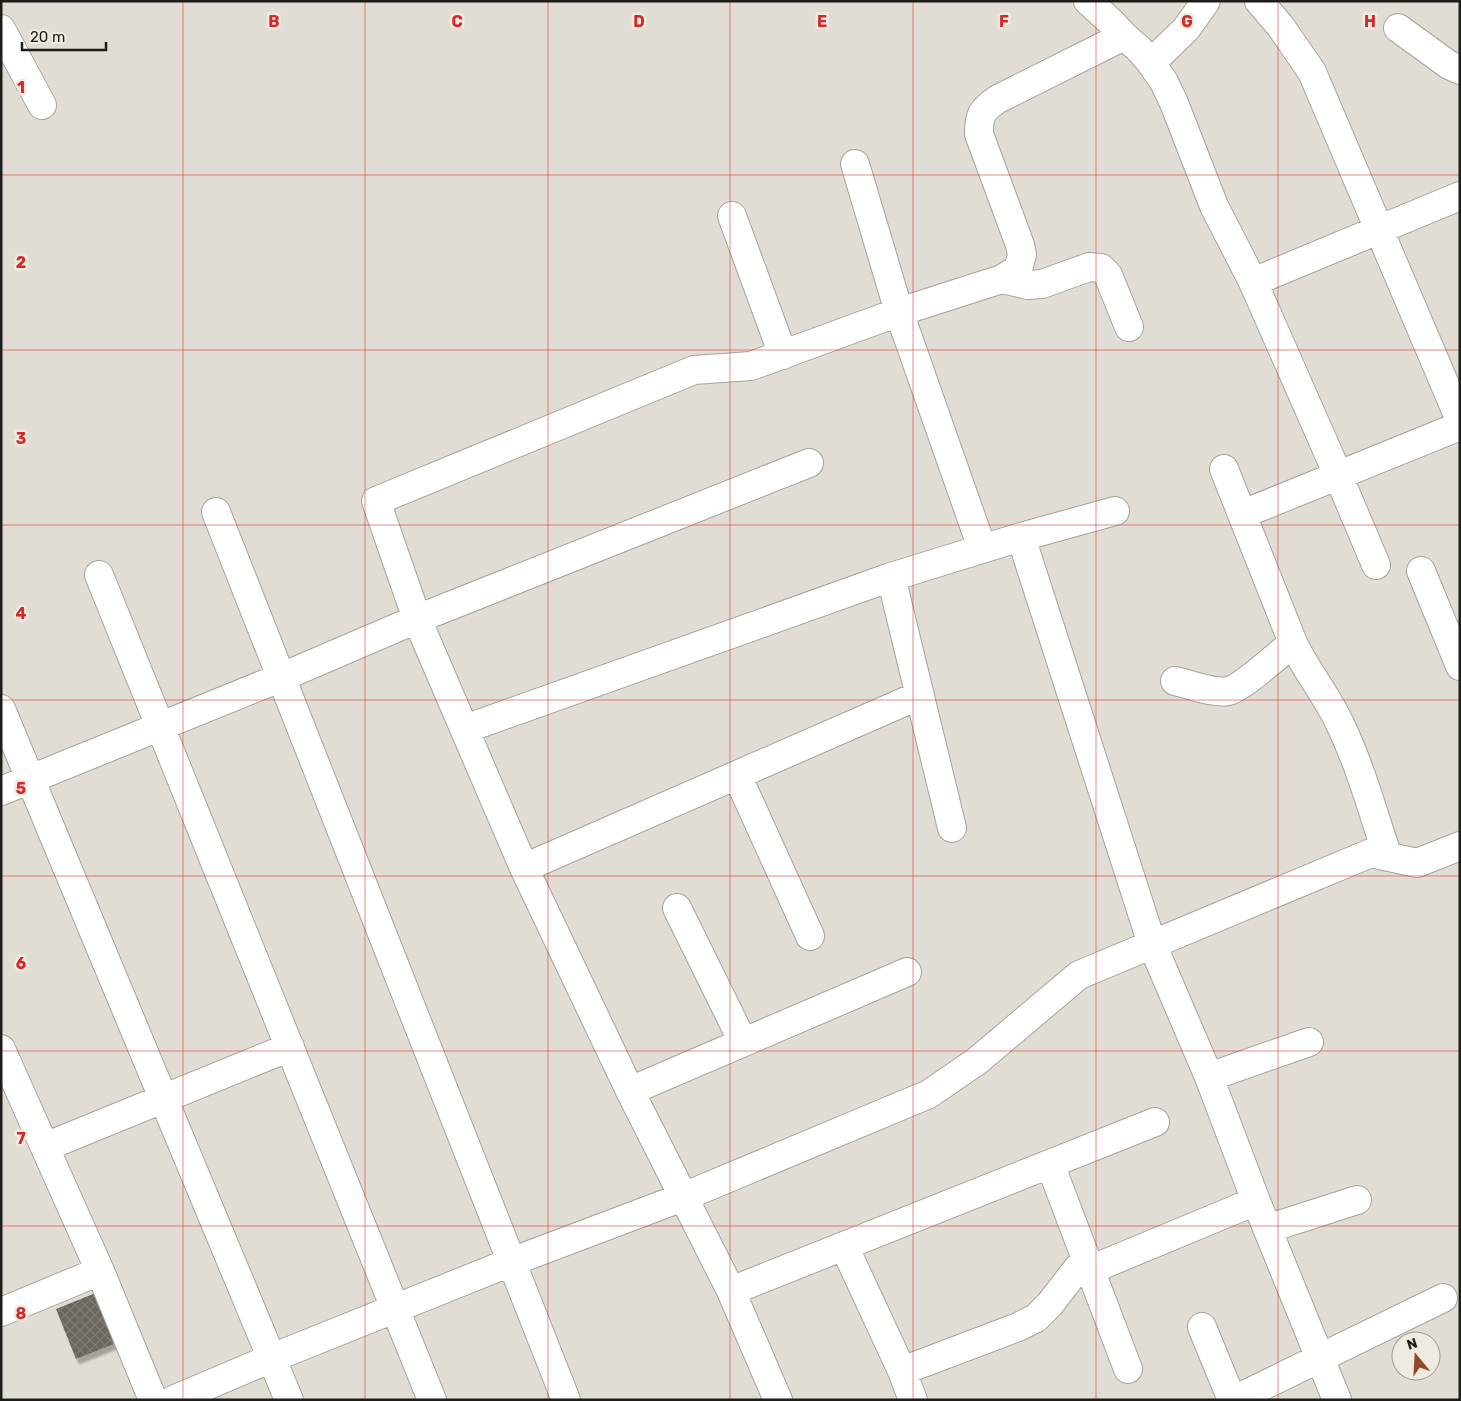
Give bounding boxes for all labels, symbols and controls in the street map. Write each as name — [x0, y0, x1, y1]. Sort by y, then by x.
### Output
text: B — [268, 12, 280, 31]
text: C — [451, 12, 463, 31]
text: D — [633, 12, 645, 31]
text: E — [817, 12, 827, 31]
text: F — [999, 12, 1009, 31]
text: G — [1181, 12, 1193, 31]
text: H — [1364, 12, 1376, 31]
scale bar — [22, 20, 106, 52]
text: 20 m — [30, 28, 65, 46]
text: 1 — [17, 78, 25, 97]
text: 2 — [16, 253, 26, 272]
text: 3 — [16, 429, 26, 448]
text: 4 — [16, 604, 27, 623]
text: 5 — [16, 779, 26, 798]
text: 6 — [16, 954, 26, 973]
text: 7 — [16, 1129, 26, 1148]
text: 8 — [16, 1304, 27, 1323]
north arrow — [1391, 1331, 1441, 1381]
text: N — [1405, 1334, 1420, 1354]

